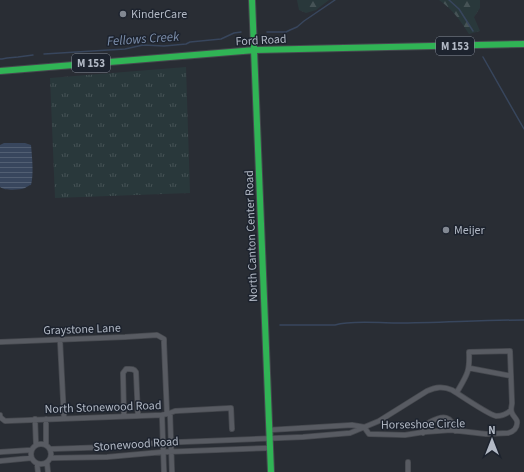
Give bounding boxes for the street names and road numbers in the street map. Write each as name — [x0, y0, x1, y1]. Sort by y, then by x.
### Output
street label: Ford Road — [235, 31, 287, 50]
road number: M 153 — [436, 37, 474, 55]
road number: M 153 — [72, 54, 110, 72]
street label: North Canton Center Road — [241, 170, 262, 302]
street label: Graystone Lane — [43, 320, 121, 339]
street label: North Stonewood Road — [44, 397, 162, 418]
street label: Horseshoe Circle — [381, 415, 465, 434]
street label: Stonewood Road — [93, 433, 179, 456]

